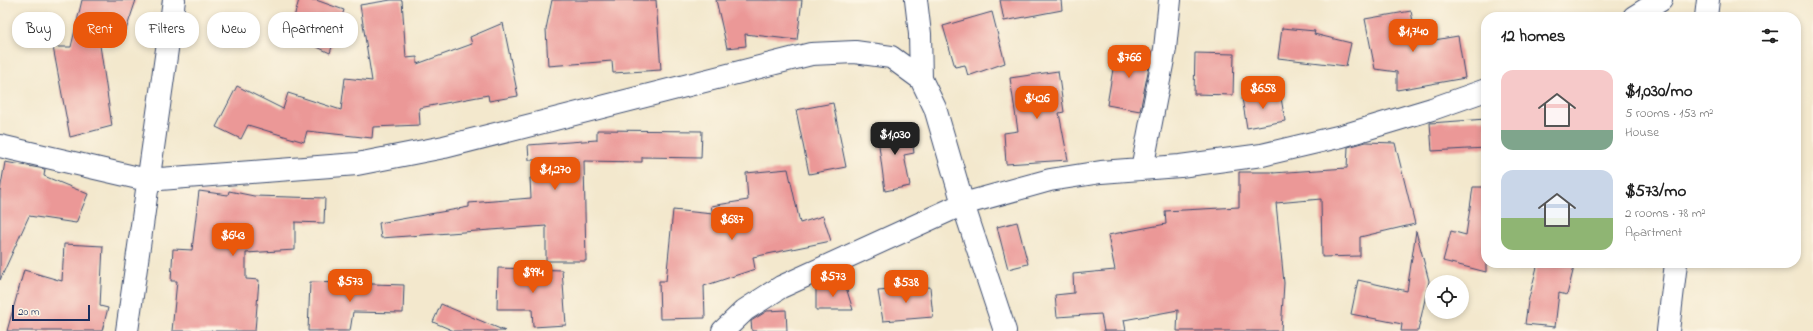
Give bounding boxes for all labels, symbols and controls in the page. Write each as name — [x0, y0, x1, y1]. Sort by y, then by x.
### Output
chip: Buy — [12, 12, 65, 48]
chip: Rent — [73, 12, 127, 48]
chip: Filters — [135, 12, 199, 48]
chip: New — [207, 12, 260, 48]
chip: Apartment — [268, 12, 358, 48]
pin: $1,740 — [1380, 19, 1446, 53]
text: $1,740 — [1398, 22, 1428, 41]
text: 12 homes — [1501, 24, 1565, 49]
icon: filters — [1759, 25, 1781, 47]
pin: $766 — [1105, 45, 1153, 79]
text: $766 — [1117, 48, 1141, 67]
pin: $658 — [1239, 76, 1287, 110]
text: $658 — [1250, 79, 1276, 98]
text: $1,030/mo — [1625, 79, 1693, 104]
pin: $426 — [1013, 86, 1061, 120]
icon: home — [1533, 86, 1581, 134]
text: $426 — [1024, 89, 1050, 108]
text: 5 rooms · 153 m² — [1625, 104, 1713, 123]
pin: $1,030 — [862, 122, 928, 156]
text: House — [1625, 123, 1659, 142]
text: $1,030 — [880, 125, 910, 144]
pin: $1,270 — [522, 157, 588, 191]
text: $1,270 — [539, 160, 571, 179]
text: $573/mo — [1625, 179, 1686, 204]
icon: home — [1533, 186, 1581, 234]
text: 2 rooms · 78 m² — [1625, 204, 1706, 223]
pin: $687 — [708, 207, 756, 241]
text: $687 — [720, 210, 744, 229]
pin: $643 — [209, 223, 257, 257]
text: Apartment — [1625, 223, 1682, 242]
text: $643 — [221, 226, 245, 245]
pin: $994 — [509, 260, 557, 294]
text: $994 — [522, 263, 544, 282]
pin: $573 — [809, 264, 857, 298]
text: $573 — [820, 267, 846, 286]
pin: $573 — [326, 269, 374, 303]
pin: $538 — [882, 270, 930, 304]
text: $573 — [337, 272, 363, 291]
text: $538 — [893, 273, 919, 292]
map controls — [1425, 275, 1469, 319]
button: locate — [1425, 275, 1469, 319]
scale bar — [12, 303, 90, 322]
text: 20 m — [18, 304, 40, 320]

